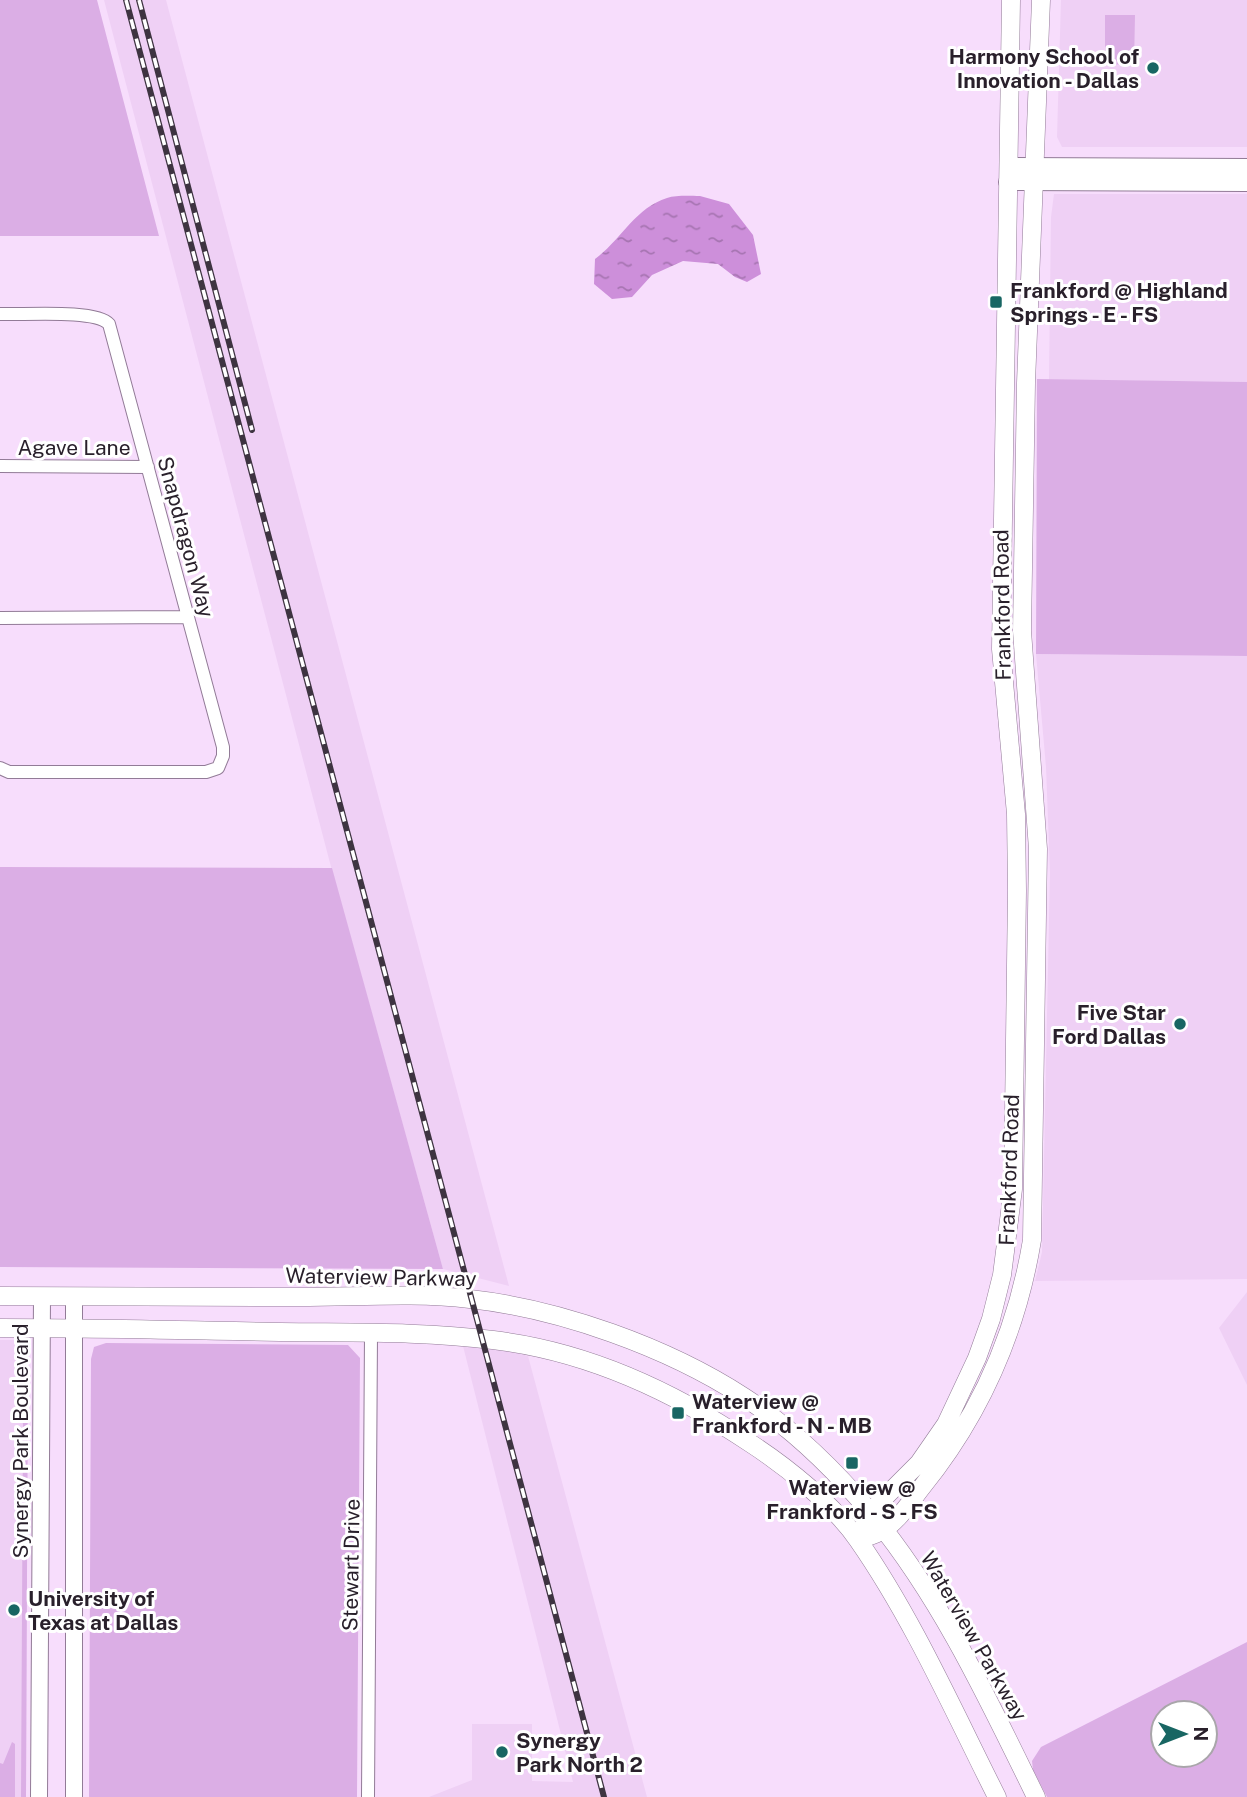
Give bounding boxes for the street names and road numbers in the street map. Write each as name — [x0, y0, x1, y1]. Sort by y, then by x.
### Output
street label: Agave Lane — [17, 435, 131, 460]
street label: Snapdragon Way — [153, 454, 219, 620]
street label: Frankford Road — [988, 529, 1016, 681]
street label: Frankford Road — [994, 1094, 1024, 1246]
street label: Waterview Parkway — [285, 1263, 477, 1291]
street label: Synergy Park Boulevard — [8, 1324, 33, 1558]
street label: Stewart Drive — [337, 1499, 365, 1631]
street label: Waterview Parkway — [915, 1547, 1033, 1725]

